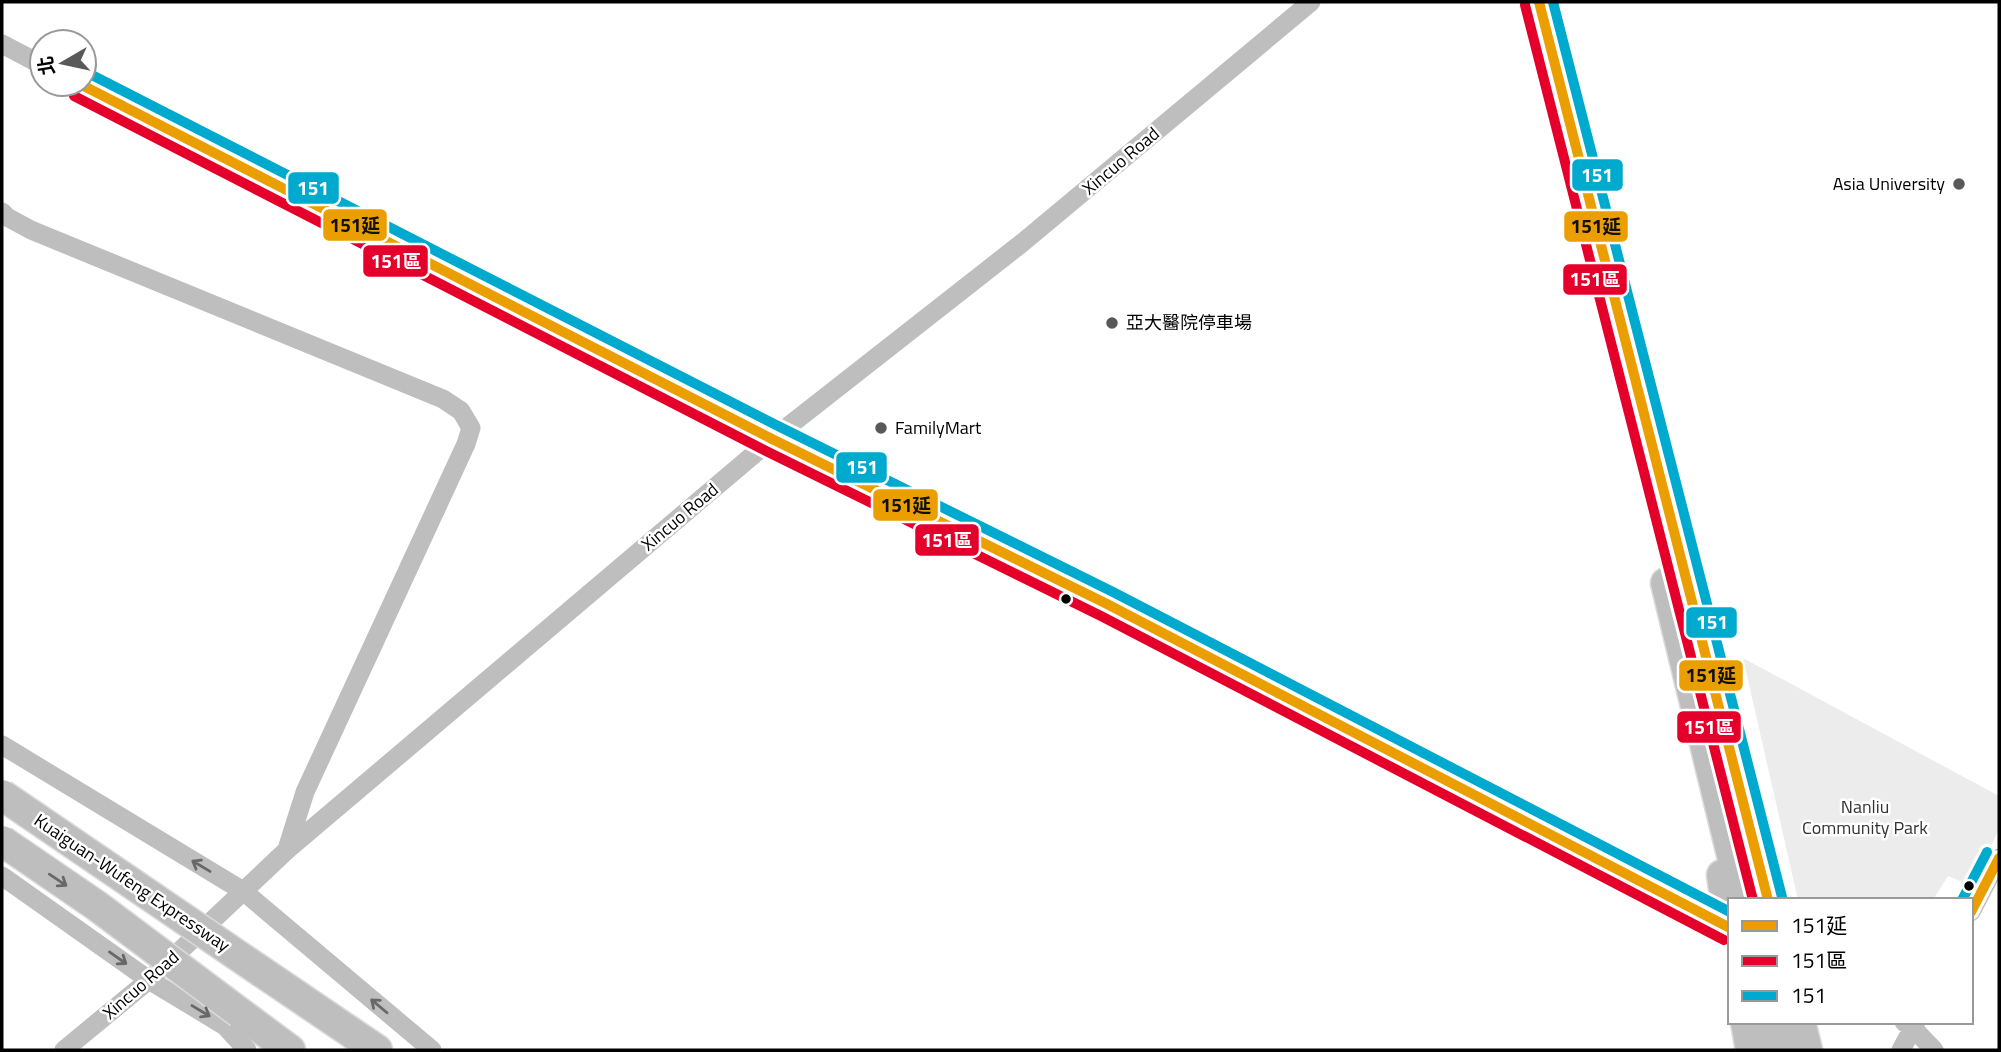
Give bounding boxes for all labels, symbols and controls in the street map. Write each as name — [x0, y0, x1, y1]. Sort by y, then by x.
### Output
north arrow — [28, 28, 98, 98]
text: 北 — [30, 54, 62, 77]
street label: Xincuo Road — [1076, 120, 1165, 201]
line badge: 151 — [1571, 158, 1624, 192]
text: 151 — [1581, 160, 1613, 189]
place label: Asia University — [1833, 170, 1945, 197]
line badge: 151 — [287, 171, 340, 205]
text: 151 — [297, 173, 329, 202]
marker: Asia University — [1951, 176, 1967, 192]
line badge: 151延 — [322, 208, 388, 242]
text: 151延 — [330, 210, 380, 239]
line badge: 151延 — [1563, 210, 1629, 243]
text: 151延 — [1571, 211, 1621, 240]
line badge: 151區 — [362, 244, 429, 278]
text: 151區 — [371, 246, 421, 275]
line badge: 151區 — [1562, 263, 1628, 296]
text: 151區 — [1570, 264, 1620, 293]
place label: 亞大醫院停車場 — [1126, 309, 1252, 336]
marker: 亞大醫院停車場 — [1104, 315, 1120, 331]
place label: FamilyMart — [895, 414, 982, 441]
marker: FamilyMart — [873, 420, 889, 436]
line badge: 151 — [835, 451, 888, 484]
text: 151 — [846, 452, 878, 481]
street label: Xincuo Road — [635, 476, 724, 557]
line badge: 151延 — [872, 488, 939, 522]
text: 151延 — [881, 490, 931, 519]
line badge: 151區 — [914, 523, 980, 557]
text: 151區 — [922, 525, 972, 554]
unlabelled marker — [1059, 592, 1073, 606]
line badge: 151 — [1685, 606, 1738, 639]
text: 151 — [1696, 607, 1728, 636]
line badge: 151延 — [1678, 659, 1744, 692]
text: 151延 — [1686, 660, 1736, 689]
line badge: 151區 — [1676, 710, 1742, 744]
text: 151區 — [1684, 712, 1734, 741]
park label: Nanliu Community Park — [1802, 793, 1928, 841]
street label: Kuaiguan-Wufeng Expressway — [29, 807, 236, 959]
one-way arrow — [191, 859, 211, 873]
one-way arrow — [48, 873, 67, 887]
unlabelled marker — [1962, 879, 1976, 893]
legend — [1728, 898, 1973, 1024]
text: 151延 — [1791, 909, 1847, 941]
street label: Xincuo Road — [97, 944, 185, 1025]
text: 151區 — [1791, 944, 1847, 976]
one-way arrow — [108, 951, 127, 965]
text: 151 — [1791, 979, 1826, 1011]
one-way arrow — [371, 998, 389, 1014]
one-way arrow — [191, 1004, 210, 1019]

